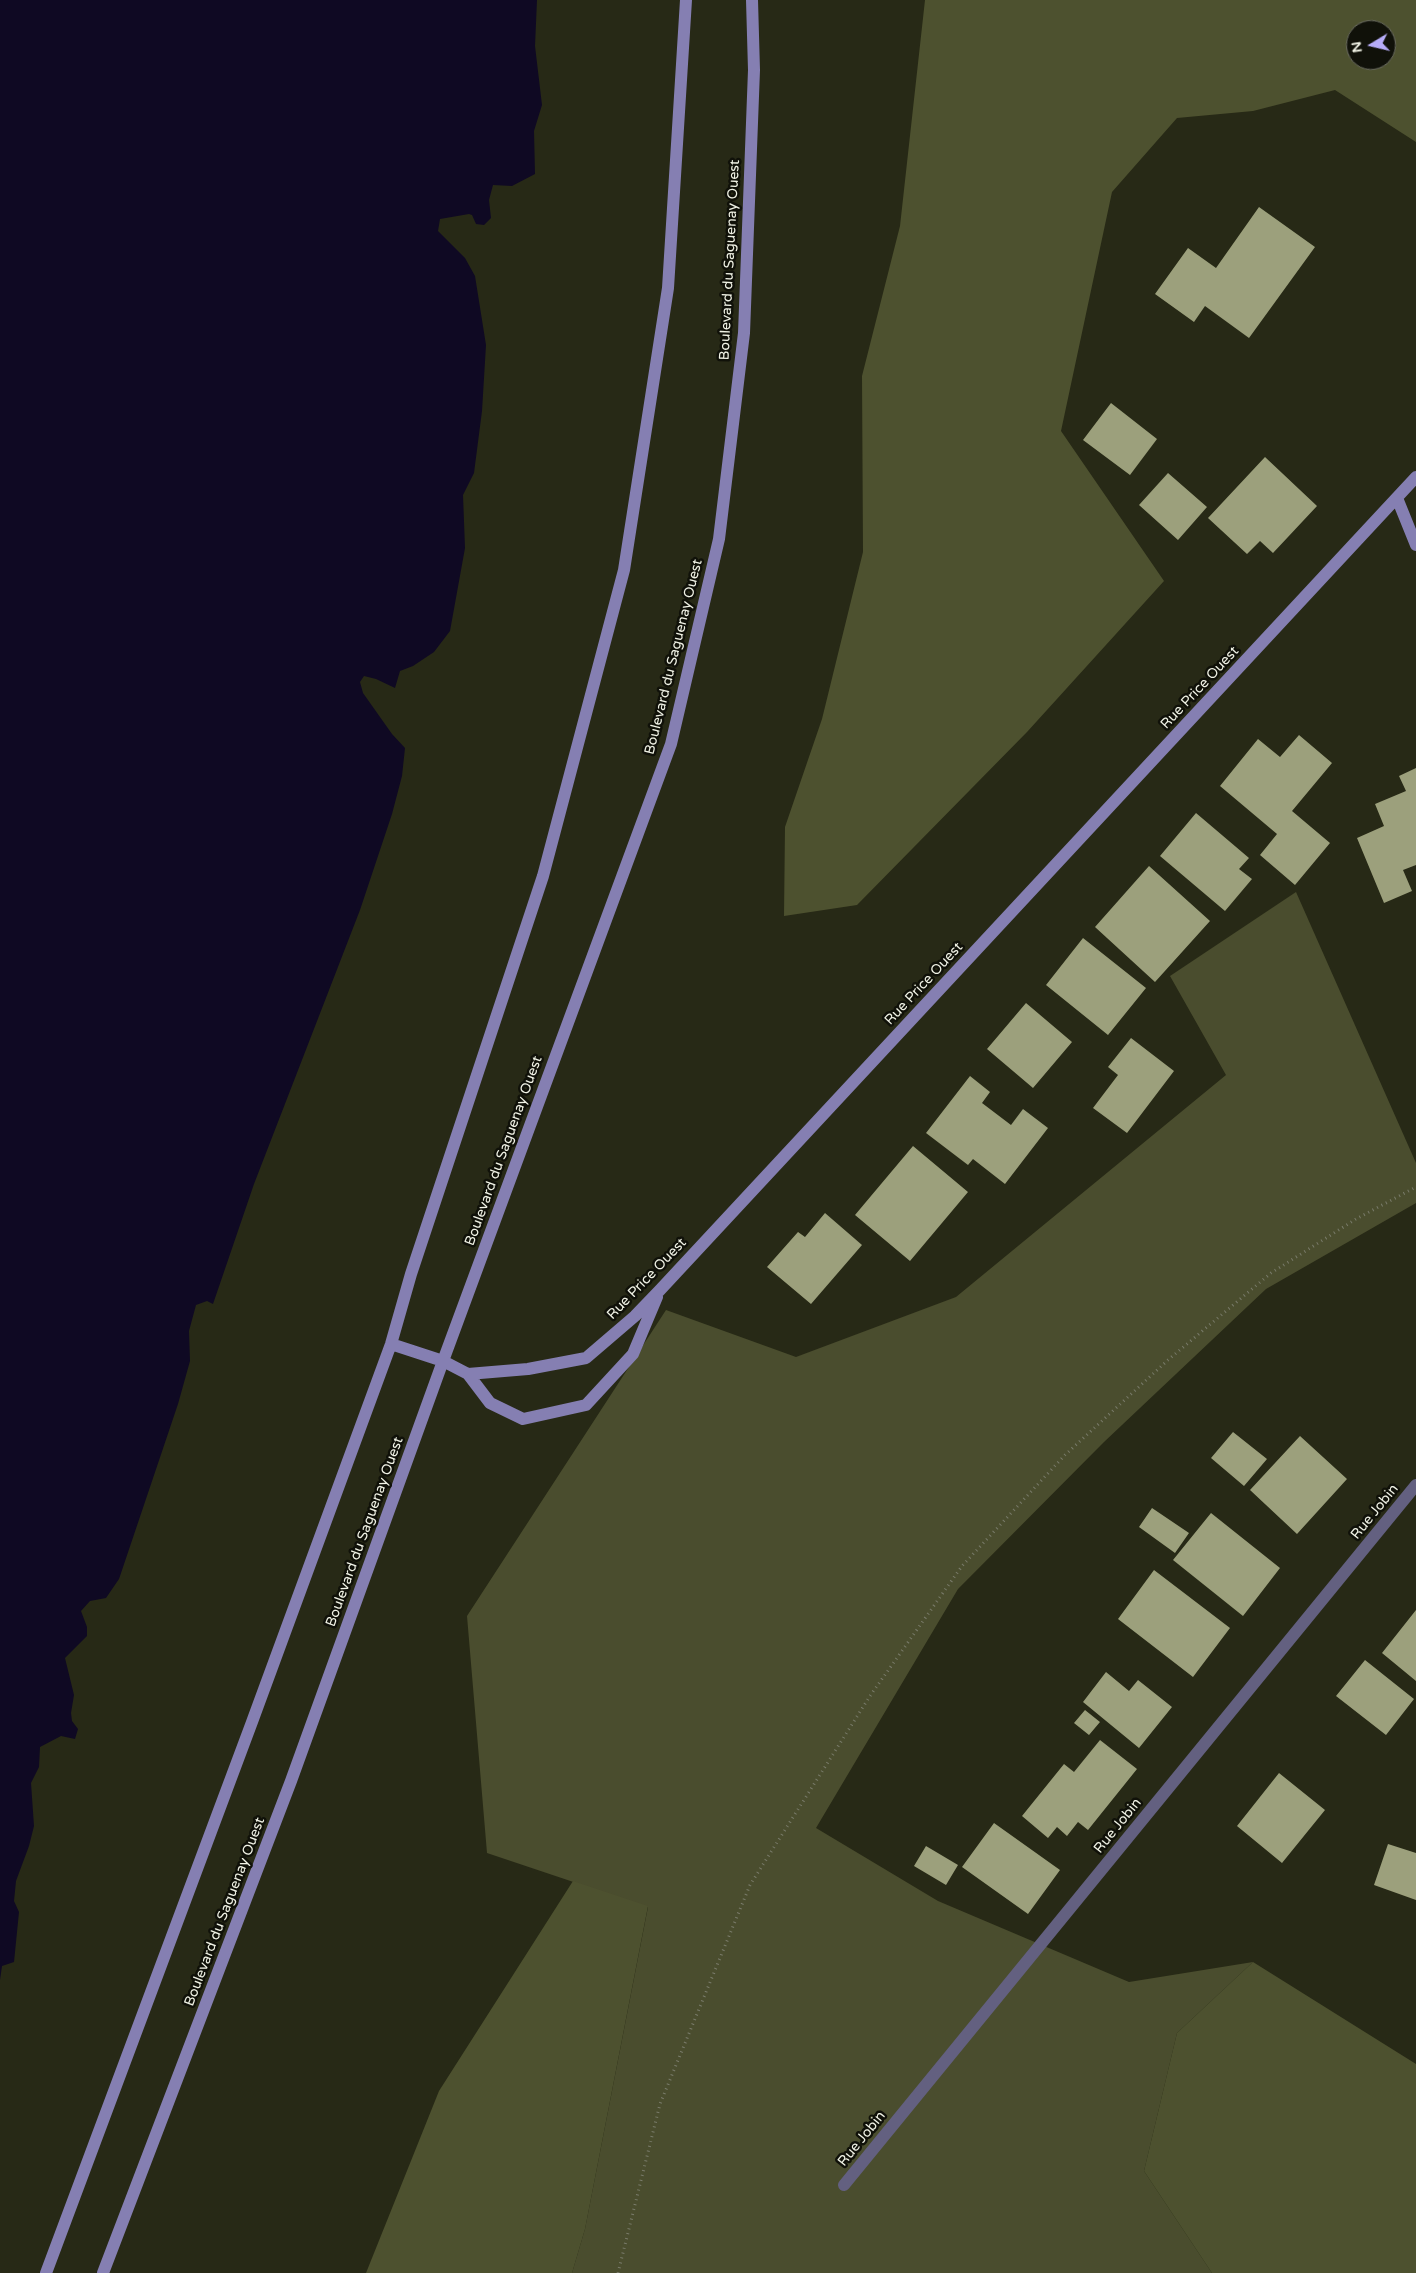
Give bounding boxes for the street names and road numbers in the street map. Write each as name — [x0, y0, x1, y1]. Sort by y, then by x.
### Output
street label: Boulevard du Saguenay Ouest — [716, 159, 744, 361]
street label: Boulevard du Saguenay Ouest — [642, 558, 706, 756]
street label: Rue Price Ouest — [1157, 643, 1243, 733]
street label: Rue Price Ouest — [881, 939, 967, 1029]
street label: Boulevard du Saguenay Ouest — [462, 1054, 546, 1248]
street label: Rue Price Ouest — [604, 1235, 690, 1323]
street label: Boulevard du Saguenay Ouest — [323, 1435, 407, 1629]
street label: Rue Jobin — [1348, 1481, 1402, 1543]
street label: Rue Jobin — [1091, 1795, 1145, 1857]
street label: Boulevard du Saguenay Ouest — [181, 1815, 269, 2009]
street label: Rue Jobin — [835, 2108, 889, 2170]

